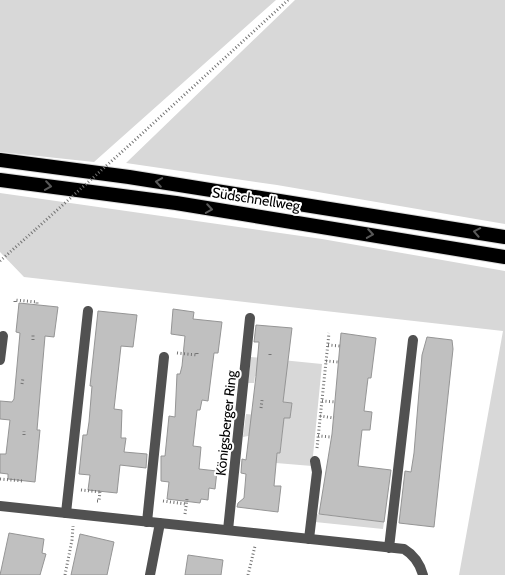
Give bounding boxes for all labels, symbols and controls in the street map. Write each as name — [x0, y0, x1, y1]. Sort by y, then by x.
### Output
one-way arrow — [155, 177, 163, 187]
one-way arrow — [44, 180, 53, 190]
street label: Südschnellweg — [211, 183, 302, 215]
one-way arrow — [205, 203, 214, 213]
one-way arrow — [473, 227, 482, 238]
one-way arrow — [365, 228, 374, 238]
street label: Königsberger Ring — [212, 368, 241, 477]

